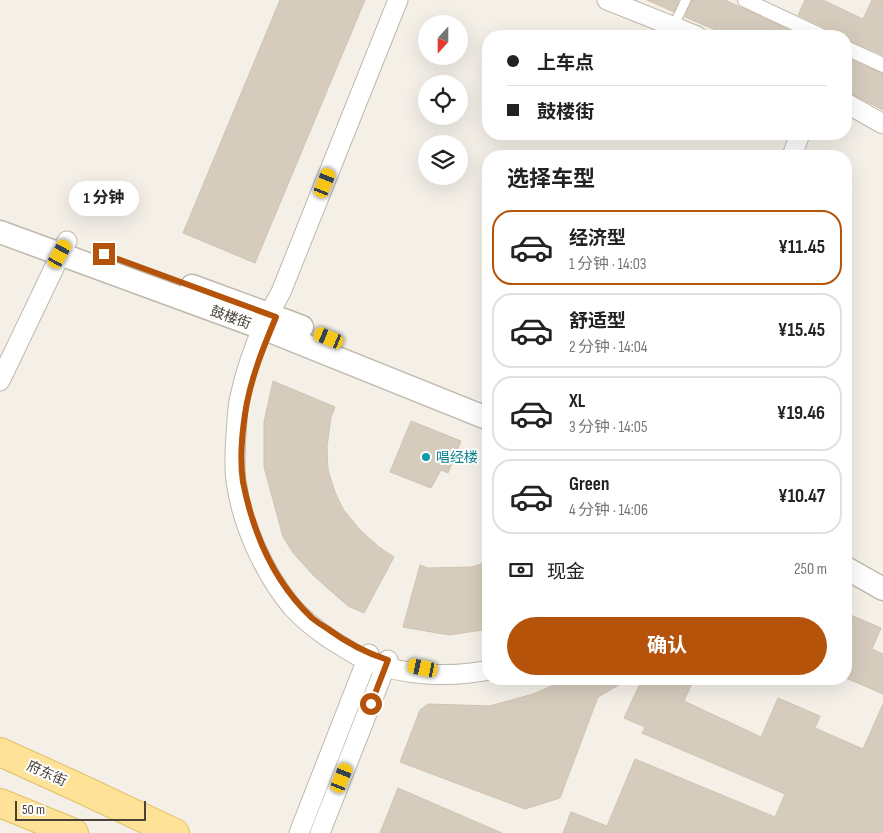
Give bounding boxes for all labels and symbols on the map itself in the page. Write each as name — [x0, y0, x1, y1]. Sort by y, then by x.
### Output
north arrow — [418, 15, 468, 65]
car — [312, 166, 337, 200]
callout: 1 分钟 — [69, 182, 139, 216]
car — [46, 237, 73, 271]
route end — [93, 243, 115, 265]
street label: 鼓楼街 — [208, 302, 253, 333]
car — [312, 325, 345, 351]
place label: 唱经楼 — [436, 449, 478, 466]
marker: 唱经楼 — [420, 451, 432, 463]
car — [406, 658, 439, 678]
route start — [360, 693, 382, 715]
street label: 府东街 — [24, 757, 69, 790]
car — [329, 761, 354, 795]
scale bar — [15, 798, 146, 821]

